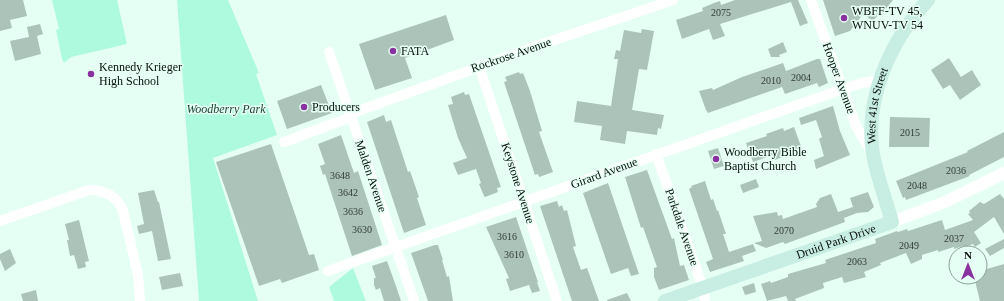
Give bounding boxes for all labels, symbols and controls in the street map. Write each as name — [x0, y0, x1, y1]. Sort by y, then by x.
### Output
place label: WBFF-TV 45, WNUV-TV 54 — [852, 4, 923, 32]
house number: 2075 — [711, 7, 731, 18]
marker: WBFF-TV 45, WNUV-TV 54 — [839, 13, 849, 23]
street label: Rockrose Avenue — [469, 35, 553, 75]
street label: Hooper Avenue — [820, 40, 858, 116]
place label: FATA — [401, 44, 429, 58]
marker: FATA — [388, 46, 398, 56]
place label: Kennedy Krieger High School — [99, 60, 182, 88]
street label: West 41st Street — [864, 65, 891, 144]
marker: Kennedy Krieger High School — [86, 69, 96, 79]
house number: 2004 — [791, 72, 811, 83]
house number: 2010 — [761, 75, 781, 86]
place label: Producers — [312, 100, 360, 114]
park label: Woodberry Park — [186, 102, 266, 116]
marker: Producers — [299, 102, 309, 112]
house number: 2015 — [900, 127, 920, 138]
street label: Malden Avenue — [352, 138, 390, 214]
street label: Keystone Avenue — [498, 141, 538, 225]
place label: Woodberry Bible Baptist Church — [724, 145, 807, 173]
street label: Girard Avenue — [569, 154, 639, 192]
marker: Woodberry Bible Baptist Church — [711, 154, 721, 164]
house number: 2036 — [946, 165, 966, 176]
house number: 3648 — [330, 170, 350, 181]
house number: 2048 — [907, 180, 927, 191]
house number: 3642 — [338, 187, 358, 198]
street label: Parkdale Avenue — [662, 187, 702, 267]
house number: 3636 — [343, 206, 363, 217]
street label: Druid Park Drive — [794, 221, 878, 262]
house number: 3630 — [352, 224, 372, 235]
house number: 2070 — [774, 225, 794, 236]
house number: 3616 — [497, 231, 517, 242]
house number: 2037 — [944, 233, 964, 244]
house number: 2049 — [899, 240, 919, 251]
north arrow — [948, 245, 988, 285]
house number: 3610 — [504, 249, 524, 260]
text: N — [964, 249, 972, 261]
house number: 2063 — [847, 256, 867, 267]

